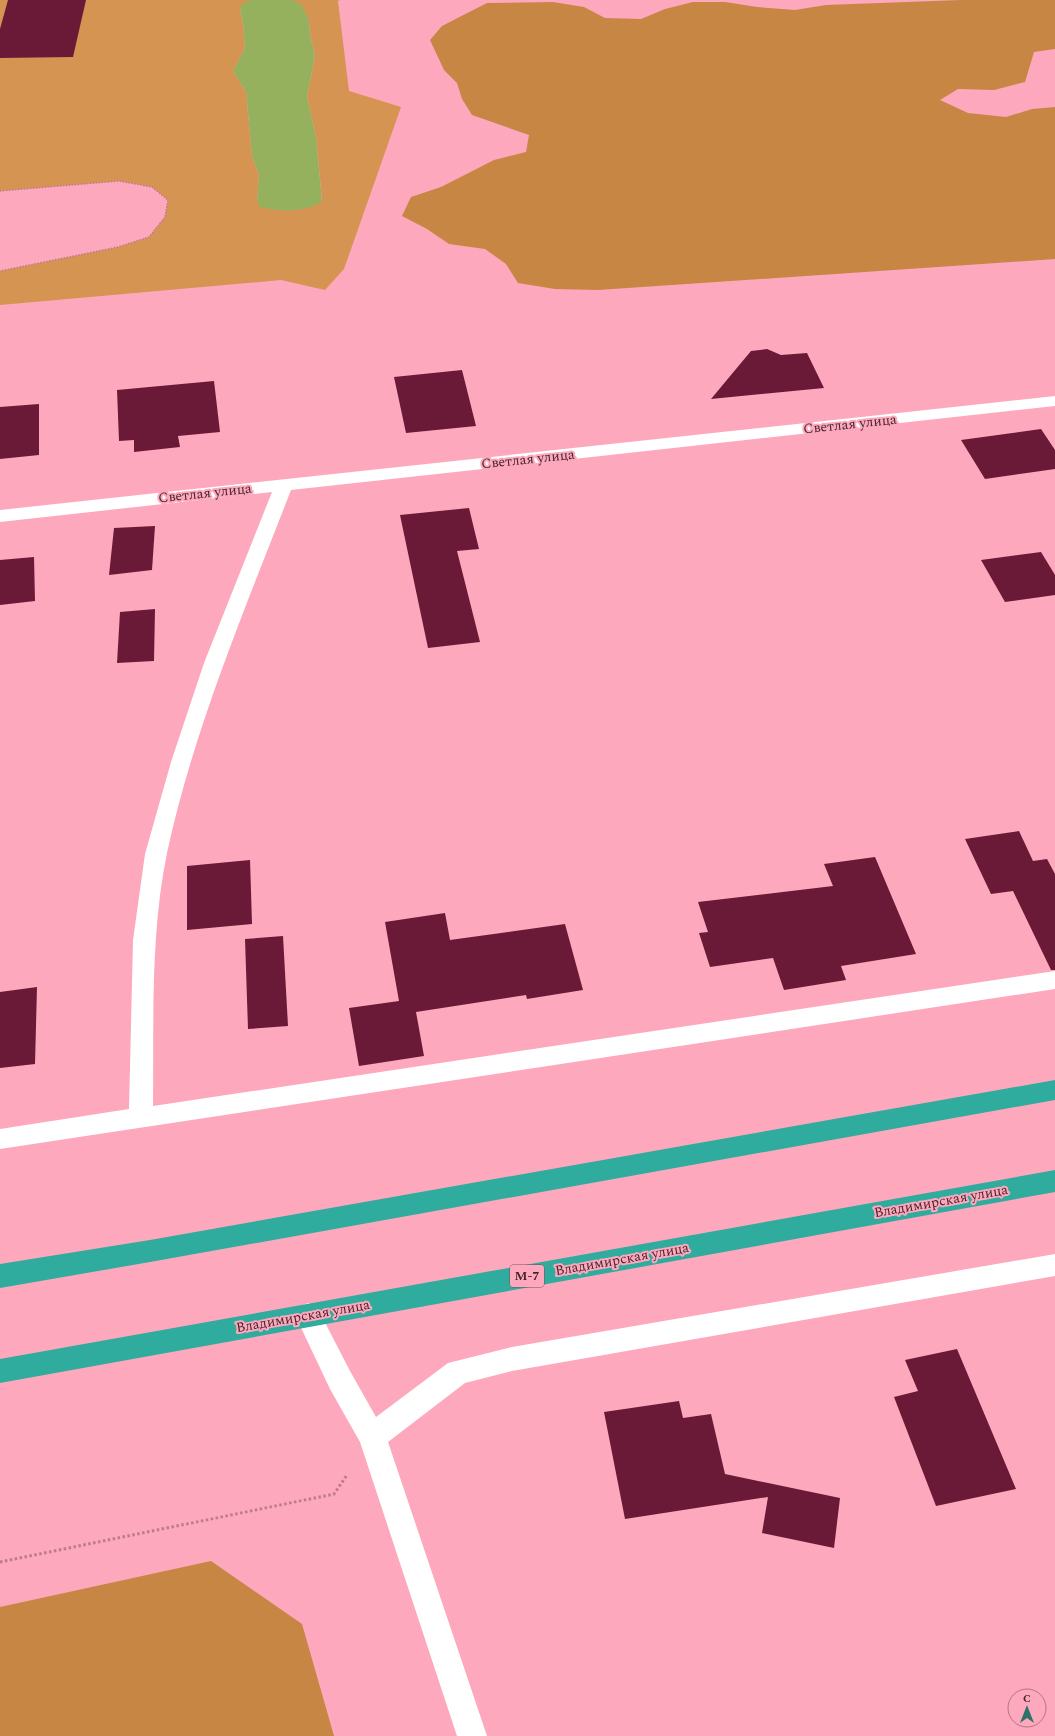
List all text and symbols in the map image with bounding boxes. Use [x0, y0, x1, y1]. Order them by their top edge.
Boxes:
street label: Светлая улица [802, 409, 898, 439]
street label: Светлая улица [480, 444, 576, 474]
street label: Светлая улица [157, 478, 253, 508]
street label: Владимирская улица [872, 1179, 1010, 1223]
street label: Владимирская улица [553, 1237, 691, 1281]
road number: М-7 [510, 1265, 544, 1287]
street label: Владимирская улица [234, 1294, 372, 1338]
north arrow [1007, 1688, 1047, 1728]
text: С [1023, 1690, 1031, 1707]

